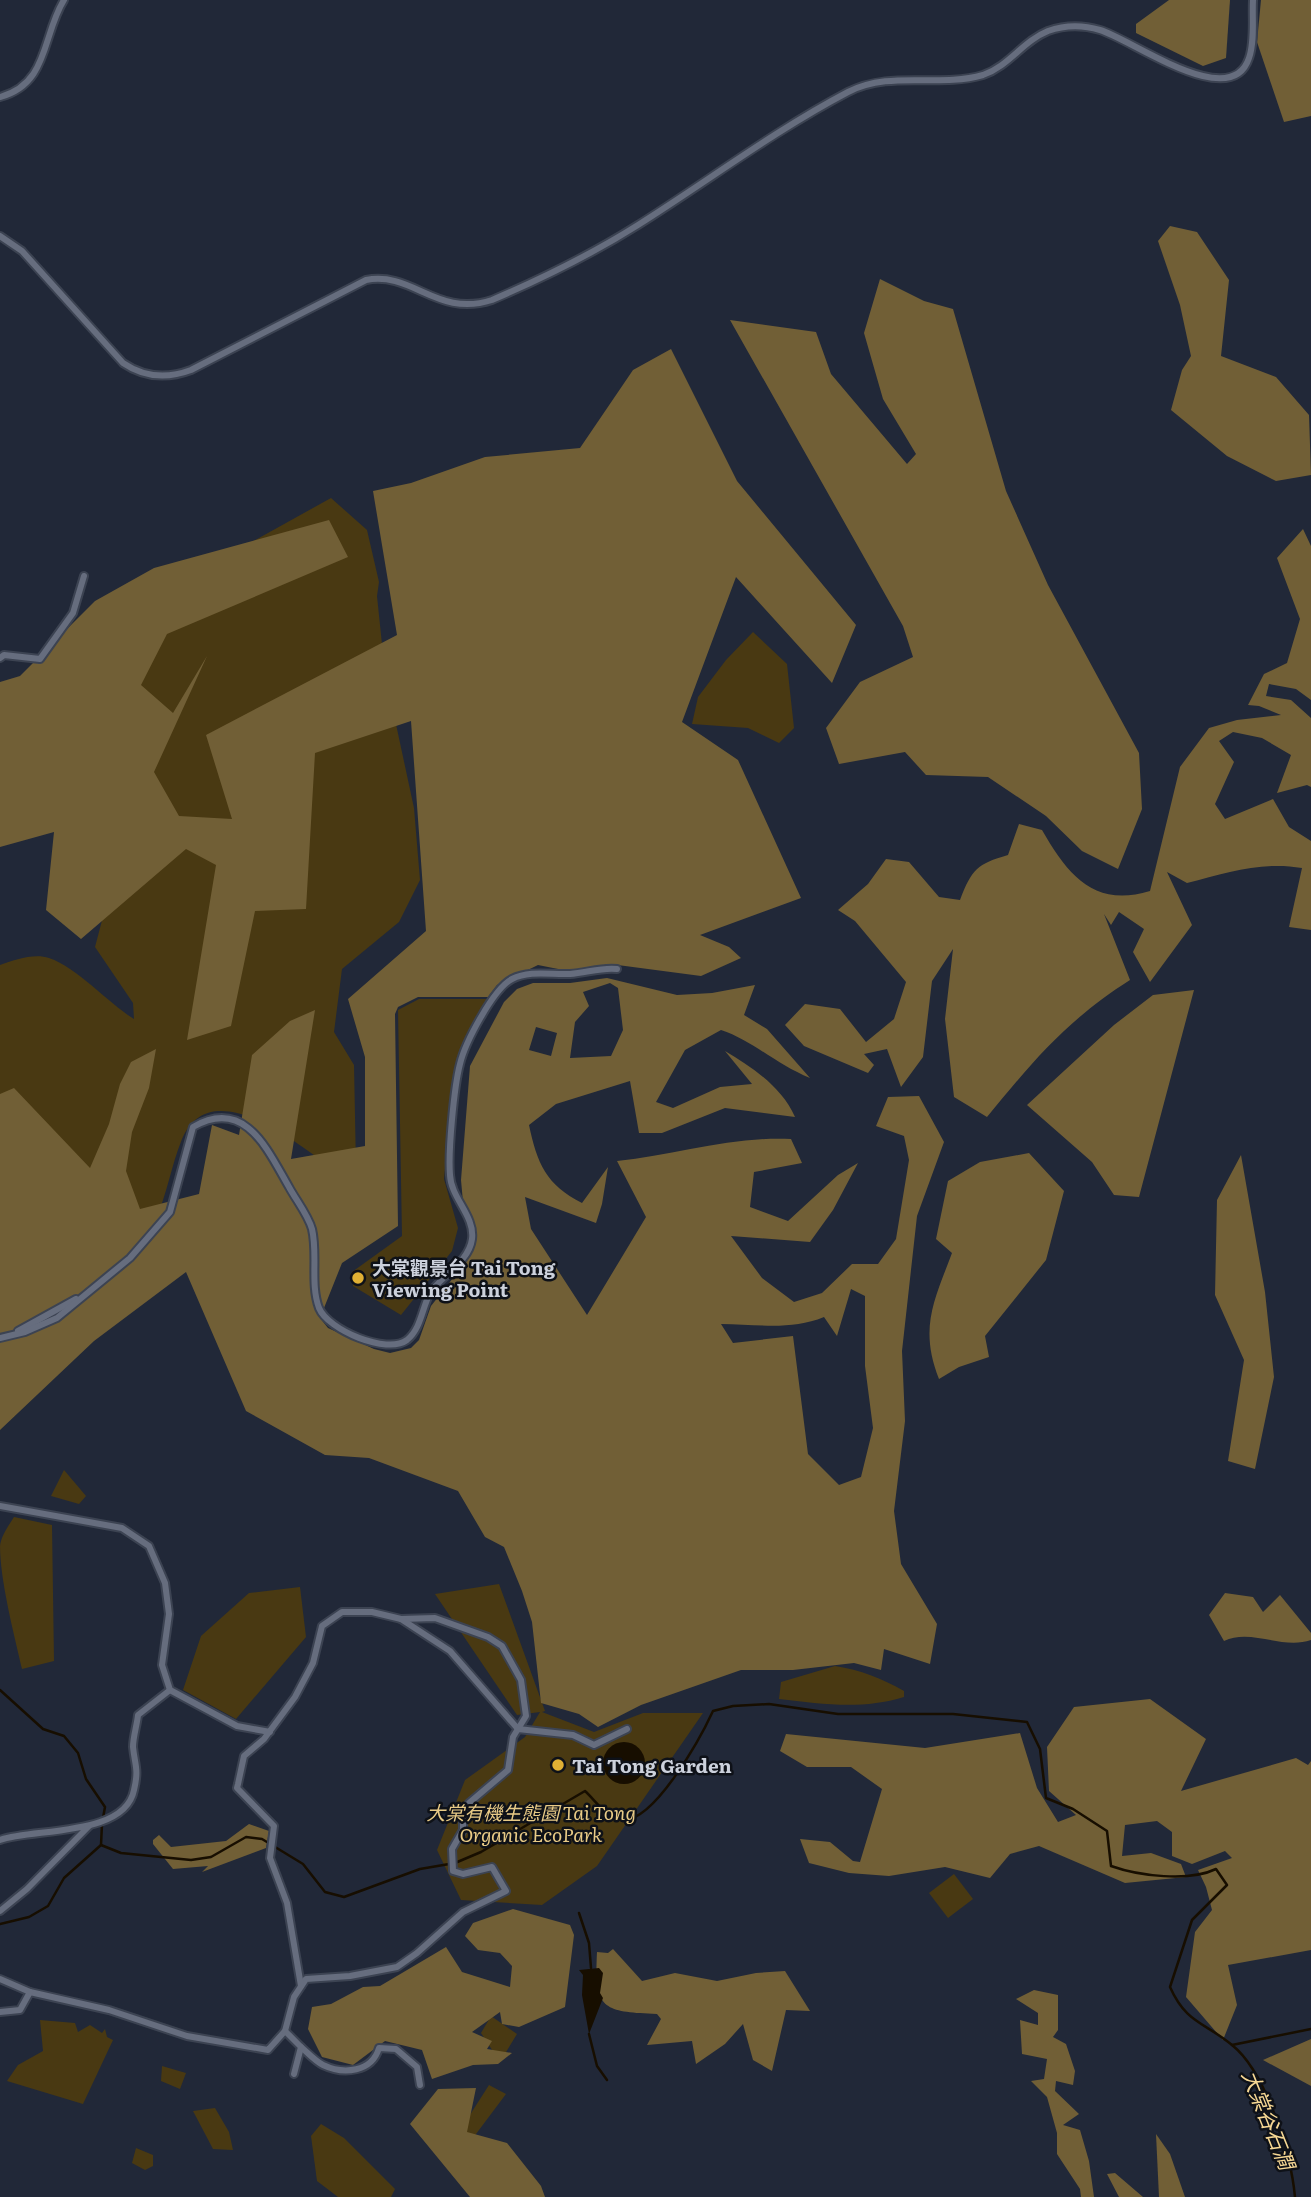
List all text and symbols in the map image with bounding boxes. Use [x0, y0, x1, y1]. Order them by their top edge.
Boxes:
place label: 大棠觀景台 Tai Tong Viewing Point [372, 1253, 556, 1303]
marker: 大棠觀景台 Tai Tong Viewing Point [350, 1270, 366, 1286]
place label: Tai Tong Garden [572, 1751, 732, 1779]
marker: Tai Tong Garden [550, 1757, 566, 1773]
park label: 大棠有機生態園 Tai Tong Organic EcoPark [426, 1798, 636, 1848]
water label: 大棠谷石澗 [1236, 2065, 1305, 2176]

